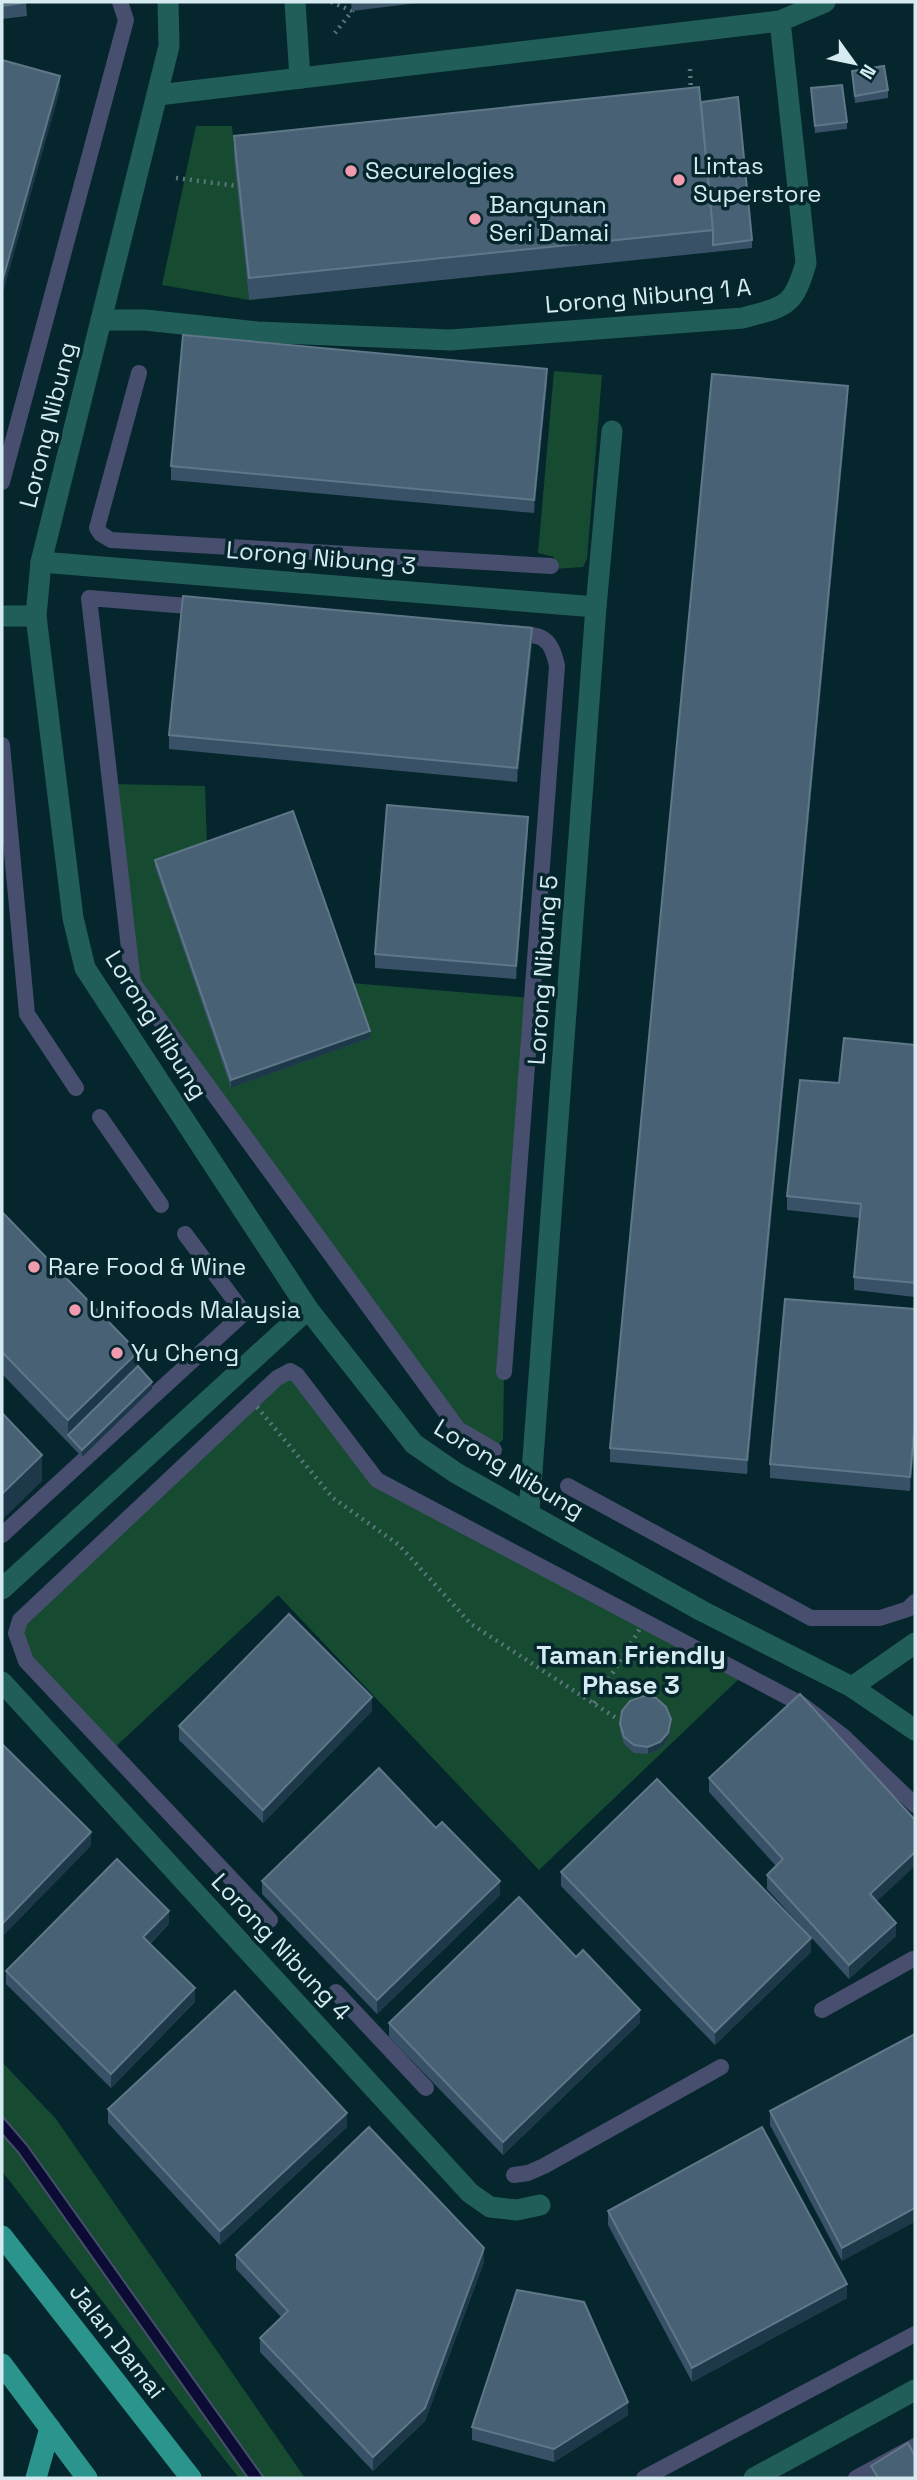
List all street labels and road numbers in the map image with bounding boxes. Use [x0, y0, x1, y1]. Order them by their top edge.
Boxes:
street label: Lorong Nibung 1 A [544, 271, 752, 320]
street label: Lorong Nibung [12, 339, 83, 511]
street label: Lorong Nibung 3 [225, 534, 417, 581]
street label: Lorong Nibung 5 [520, 874, 565, 1066]
street label: Lorong Nibung [98, 945, 215, 1105]
street label: Lorong Nibung [429, 1412, 590, 1526]
street label: Lorong Nibung 4 [205, 1866, 358, 2027]
street label: Jalan Damai [63, 2277, 172, 2405]

